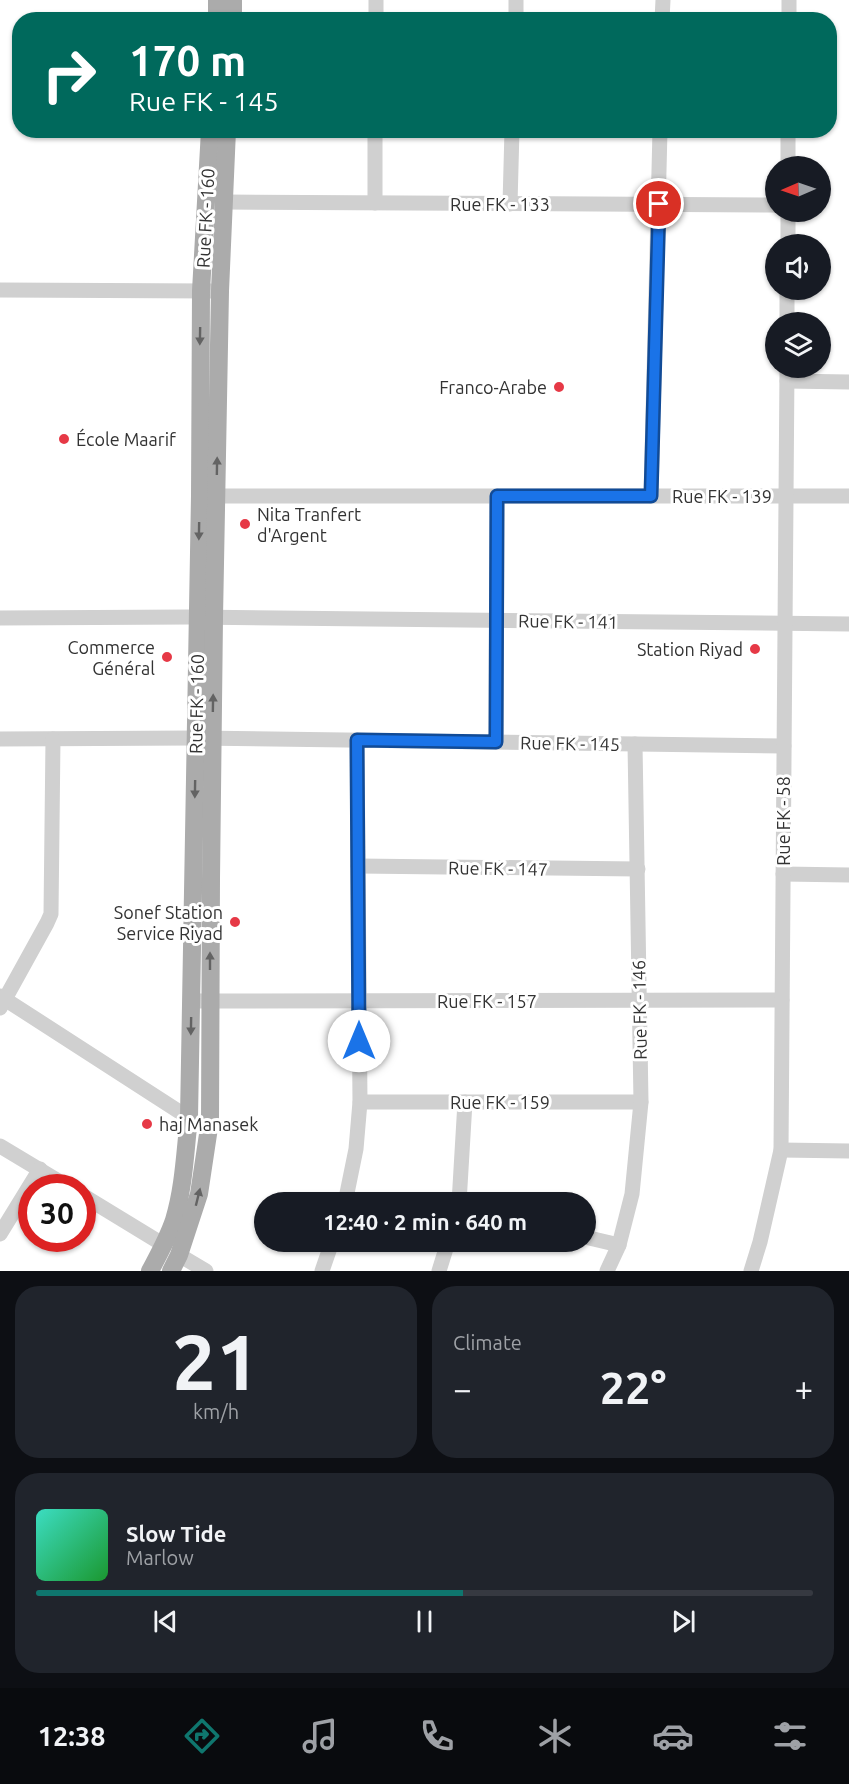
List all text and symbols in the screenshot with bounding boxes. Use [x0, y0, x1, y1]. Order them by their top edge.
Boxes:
icon: right [30, 36, 108, 114]
text: 170 m [129, 37, 246, 84]
text: Rue FK - 145 [129, 86, 279, 116]
north arrow [765, 156, 831, 222]
map controls [765, 156, 831, 378]
street label: Rue FK - 160 [192, 168, 218, 268]
pin [633, 178, 684, 229]
icon: arrive [642, 187, 675, 220]
street label: Rue FK - 133 [450, 194, 550, 214]
button: sound [765, 234, 831, 300]
button: layers [765, 312, 831, 378]
one-way arrow [195, 326, 205, 345]
place label: Franco-Arabe [439, 377, 547, 397]
marker: Franco-Arabe [552, 380, 566, 394]
place label: École Maarif [76, 428, 176, 449]
marker: École Maarif [57, 432, 71, 446]
one-way arrow [213, 456, 222, 475]
street label: Rue FK - 139 [672, 486, 772, 506]
place label: Nita Tranfert d'Argent [257, 504, 361, 545]
marker: Nita Tranfert d'Argent [238, 517, 252, 531]
one-way arrow [194, 521, 204, 540]
street label: Rue FK - 141 [518, 610, 618, 632]
place label: Commerce Général [67, 637, 155, 678]
place label: Station Riyad [637, 639, 743, 659]
marker: Station Riyad [748, 642, 762, 656]
marker: Commerce Général [160, 650, 174, 664]
street label: Rue FK - 160 [185, 654, 207, 754]
one-way arrow [208, 693, 218, 712]
street label: Rue FK - 145 [520, 732, 620, 754]
street label: Rue FK - 58 [773, 776, 793, 866]
one-way arrow [190, 779, 200, 798]
street label: Rue FK - 147 [448, 857, 548, 879]
place label: Sonef Station Service Riyad [114, 902, 223, 943]
marker: Sonef Station Service Riyad [228, 915, 242, 929]
one-way arrow [205, 951, 215, 970]
street label: Rue FK - 146 [628, 960, 650, 1060]
street label: Rue FK - 157 [437, 991, 537, 1011]
position arrow [327, 1009, 391, 1073]
one-way arrow [186, 1016, 196, 1035]
street label: Rue FK - 159 [450, 1092, 550, 1112]
place label: haj Manasek [159, 1114, 258, 1134]
marker: haj Manasek [140, 1117, 154, 1131]
speed limit sign: 30 [18, 1174, 96, 1252]
one-way arrow [193, 1187, 203, 1206]
text: 12:40 · 2 min · 640 m [323, 1209, 527, 1234]
text: 21 [172, 1317, 260, 1405]
text: Climate [453, 1331, 522, 1354]
text: 22° [600, 1362, 666, 1413]
text: − [453, 1370, 472, 1407]
text: + [794, 1370, 813, 1407]
text: km/h [193, 1400, 239, 1423]
text: Slow Tide [126, 1521, 226, 1546]
text: Marlow [126, 1546, 194, 1569]
icon: previous [149, 1605, 182, 1638]
icon: pause [408, 1605, 441, 1638]
icon: next [667, 1605, 700, 1638]
icon: directions [181, 1715, 223, 1757]
icon: music [299, 1715, 341, 1757]
icon: phone [416, 1715, 458, 1757]
icon: climate [534, 1715, 576, 1757]
icon: car [652, 1715, 694, 1757]
icon: filters [769, 1715, 811, 1757]
text: 12:38 [38, 1721, 105, 1751]

